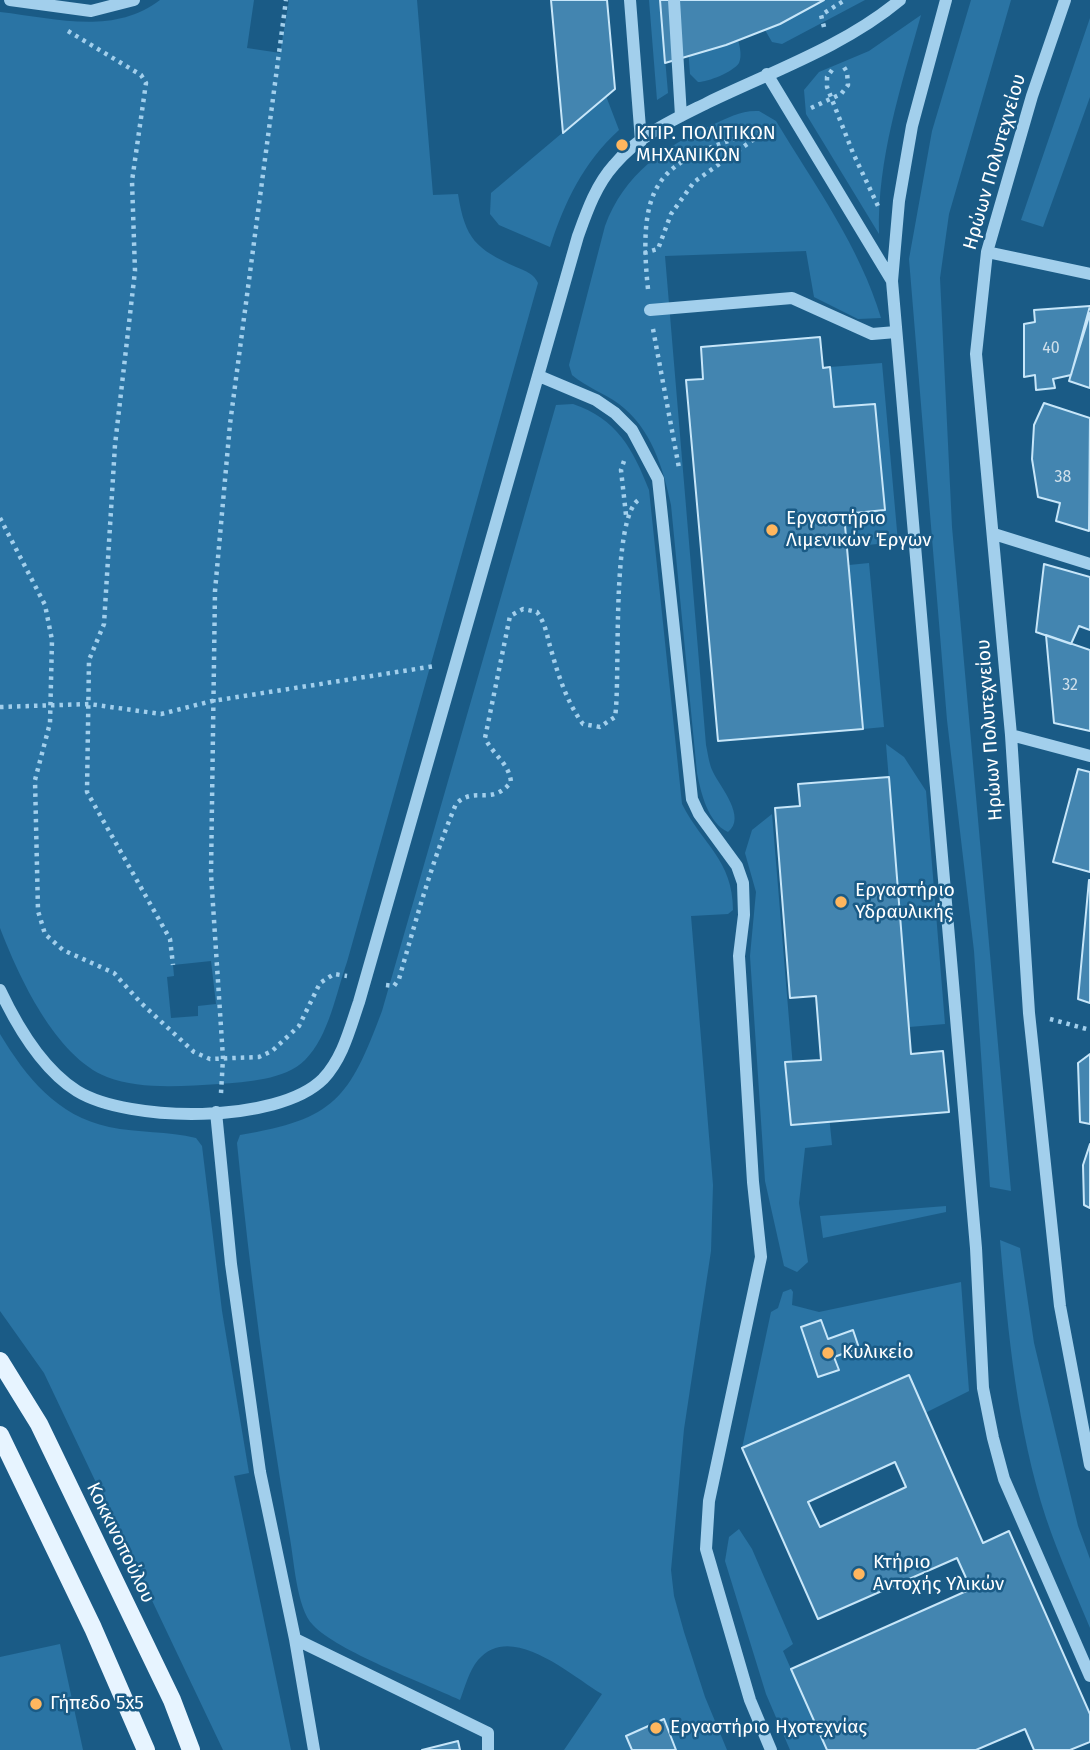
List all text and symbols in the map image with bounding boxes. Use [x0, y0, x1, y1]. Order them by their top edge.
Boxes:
street label: Ηρώων Πολυτεχνείου [959, 71, 1031, 253]
place label: ΚΤΙΡ. ΠΟΛΙΤΙΚΩΝ ΜΗΧΑΝΙΚΩΝ [636, 123, 776, 167]
marker: ΚΤΙΡ. ΠΟΛΙΤΙΚΩΝ ΜΗΧΑΝΙΚΩΝ [614, 137, 630, 153]
house number: 40 [1042, 339, 1060, 359]
house number: 38 [1055, 468, 1071, 488]
place label: Εργαστήριο Λιμενικών Έργων [786, 508, 932, 552]
marker: Εργαστήριο Λιμενικών Έργων [764, 522, 780, 538]
street label: Ηρώων Πολυτεχνείου [972, 638, 1008, 822]
house number: 32 [1062, 676, 1078, 696]
place label: Εργαστήριο Υδραυλικής [855, 880, 955, 924]
marker: Εργαστήριο Υδραυλικής [833, 894, 849, 910]
place label: Κυλικείο [842, 1342, 913, 1364]
marker: Κυλικείο [820, 1345, 836, 1361]
street label: Κοκκινοπούλου [81, 1479, 159, 1607]
place label: Κτήριο Αντοχής Υλικών [873, 1552, 1004, 1596]
marker: Κτήριο Αντοχής Υλικών [851, 1566, 867, 1582]
place label: Γήπεδο 5x5 [50, 1693, 144, 1715]
marker: Γήπεδο 5x5 [28, 1696, 44, 1712]
place label: Εργαστήριο Ηχοτεχνίας [670, 1717, 867, 1739]
marker: Εργαστήριο Ηχοτεχνίας [648, 1720, 664, 1736]

